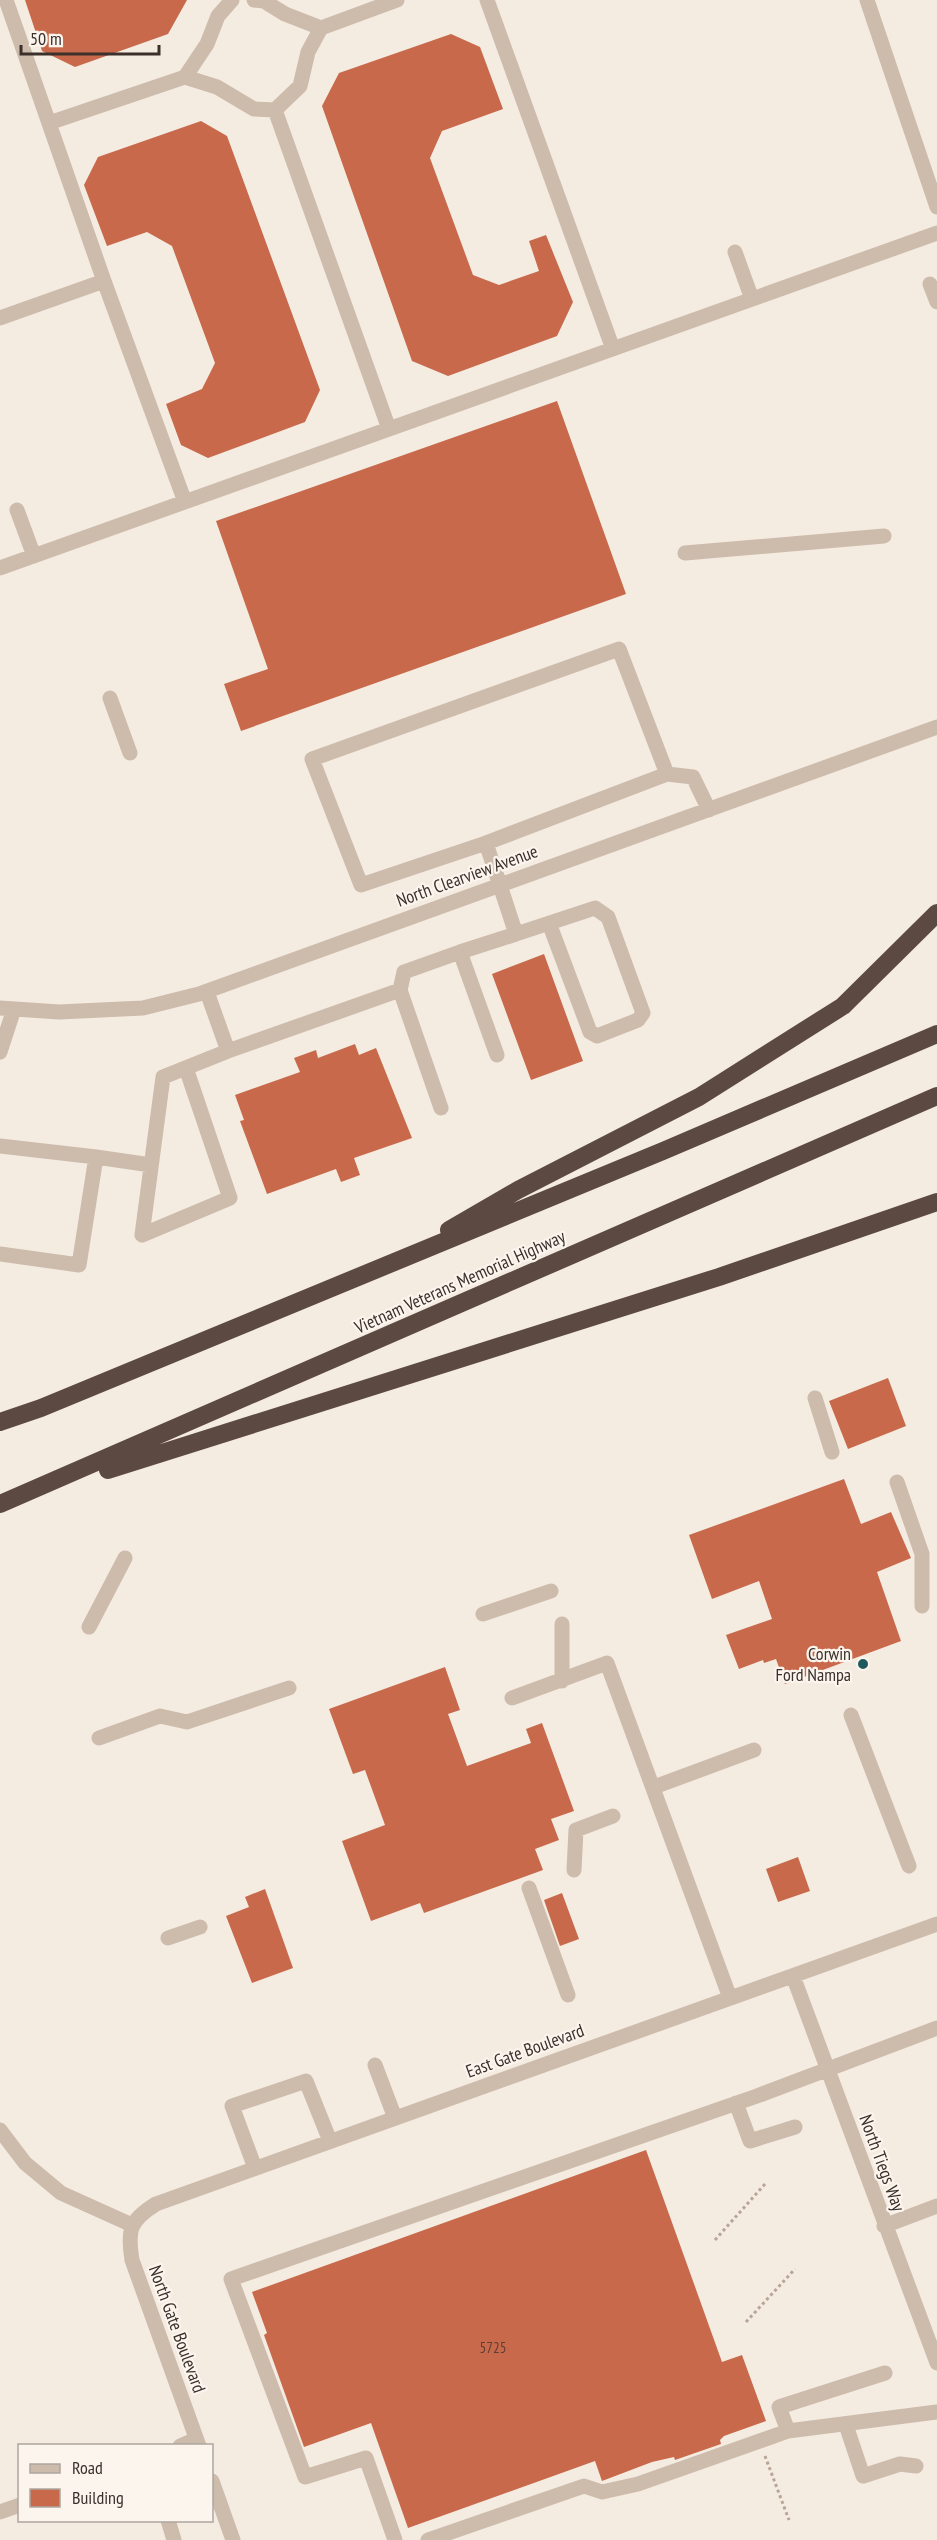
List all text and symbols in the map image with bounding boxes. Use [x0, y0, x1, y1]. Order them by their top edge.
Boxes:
scale bar [21, 18, 159, 56]
text: 50 m [30, 27, 62, 50]
street label: North Clearview Avenue [393, 839, 541, 912]
street label: Vietnam Veterans Memorial Highway [350, 1225, 569, 1339]
place label: Corwin Ford Nampa [776, 1642, 851, 1686]
marker: Corwin Ford Nampa [856, 1657, 870, 1671]
street label: East Gate Boulevard [463, 2018, 587, 2083]
street label: North Tiegs Way [854, 2111, 911, 2214]
street label: North Gate Boulevard [144, 2262, 211, 2396]
house number: 5725 [479, 2338, 507, 2357]
legend [18, 2444, 213, 2522]
text: Road [72, 2456, 103, 2479]
text: Building [72, 2486, 124, 2509]

